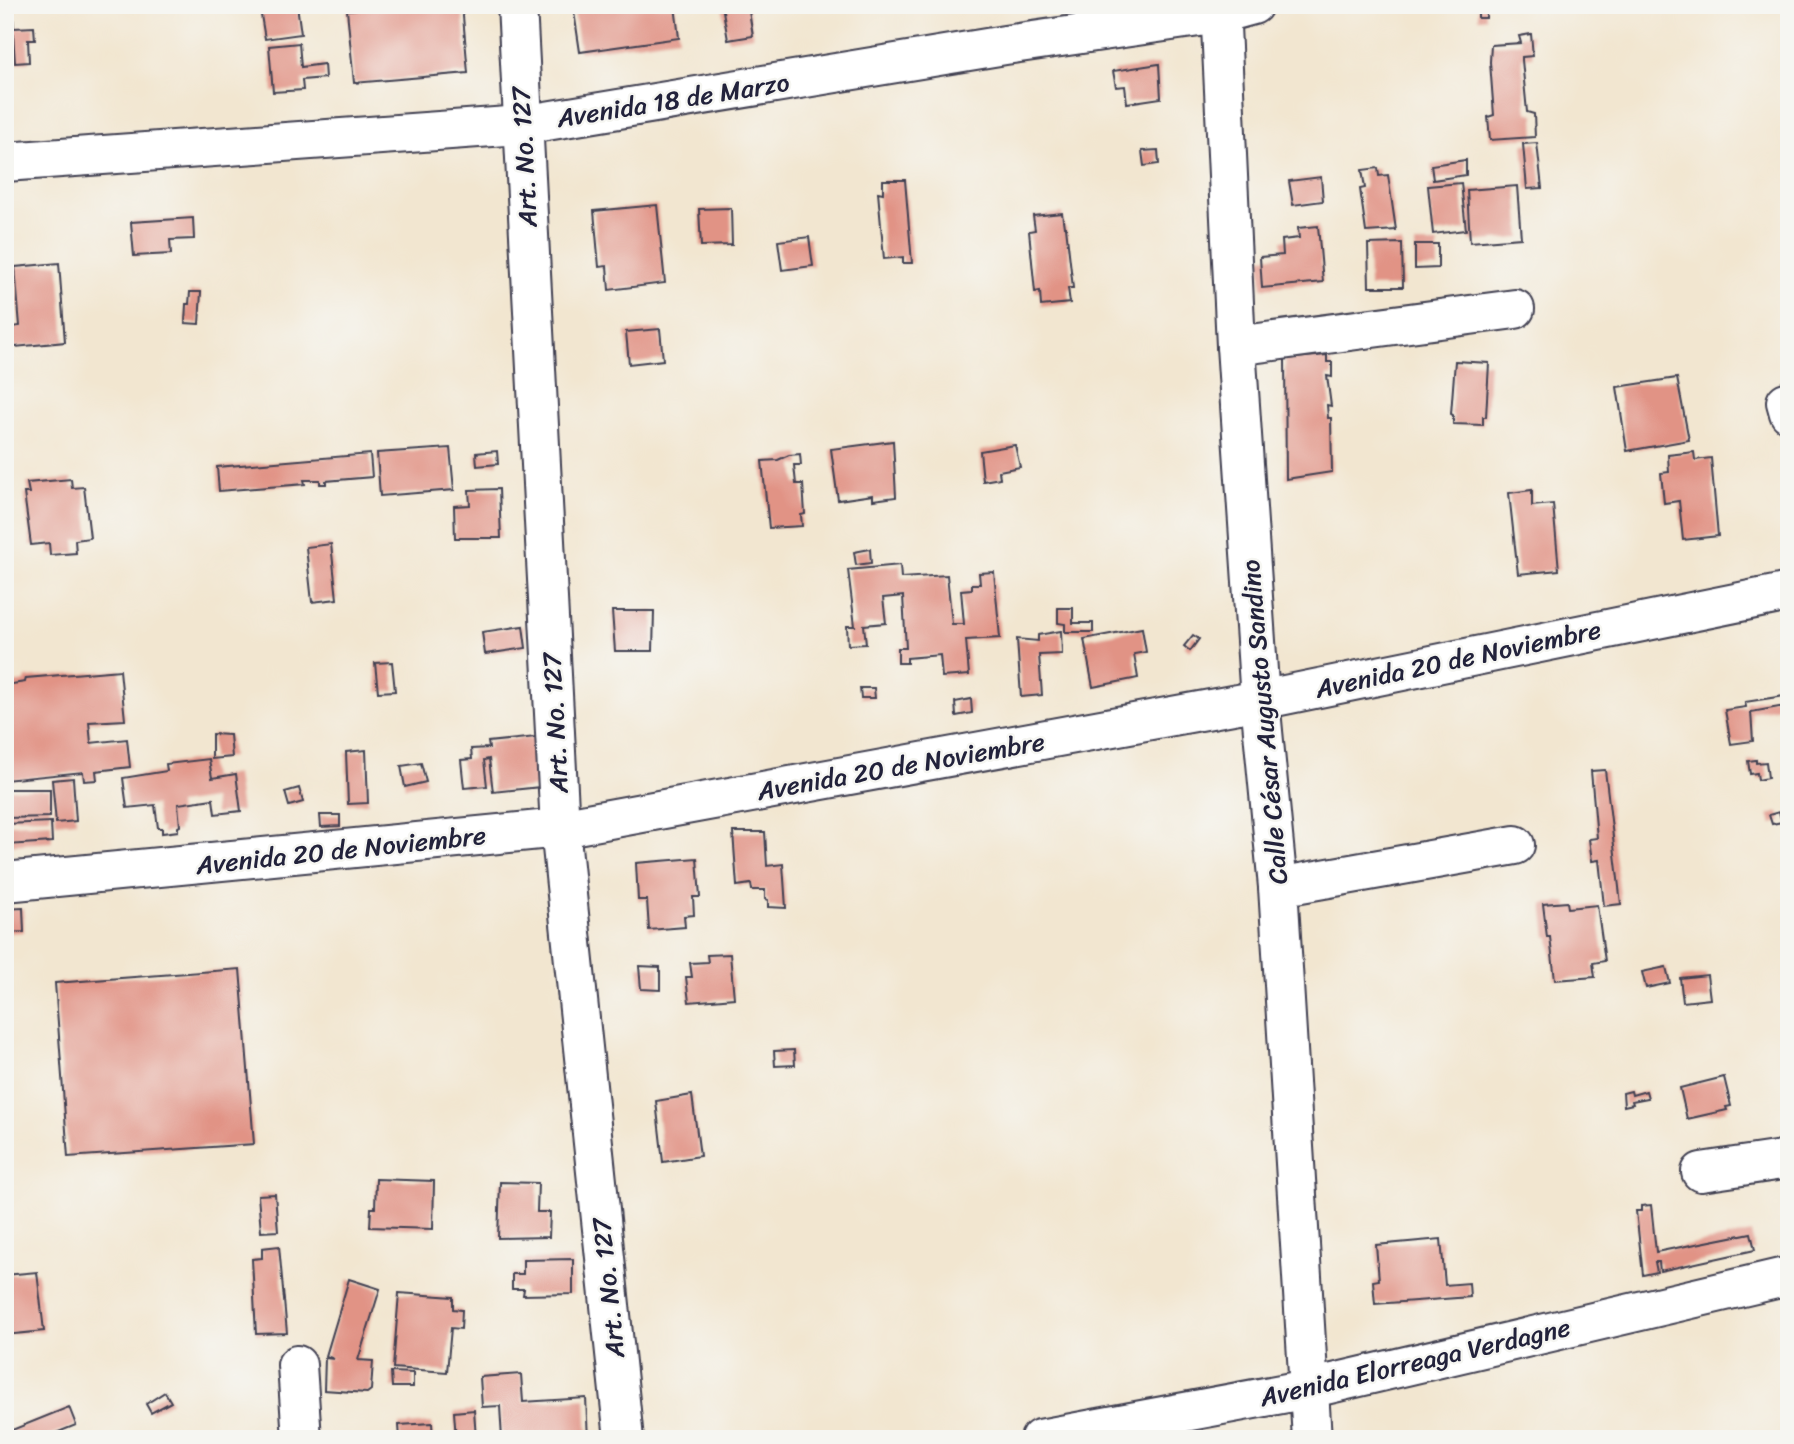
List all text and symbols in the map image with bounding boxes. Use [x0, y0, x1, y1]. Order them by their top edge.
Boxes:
street label: Avenida 18 de Marzo [552, 59, 793, 141]
street label: Art. No. 127 [497, 83, 551, 229]
street label: Calle César Augusto Sandino [1227, 558, 1301, 886]
street label: Avenida 20 de Noviembre [1310, 606, 1605, 712]
street label: Art. No. 127 [528, 649, 582, 795]
street label: Avenida 20 de Noviembre [753, 718, 1048, 814]
street label: Avenida 20 de Noviembre [193, 812, 488, 888]
street label: Art. No. 127 [578, 1214, 638, 1361]
street label: Avenida Elorreaga Verdagne [1254, 1304, 1575, 1420]

